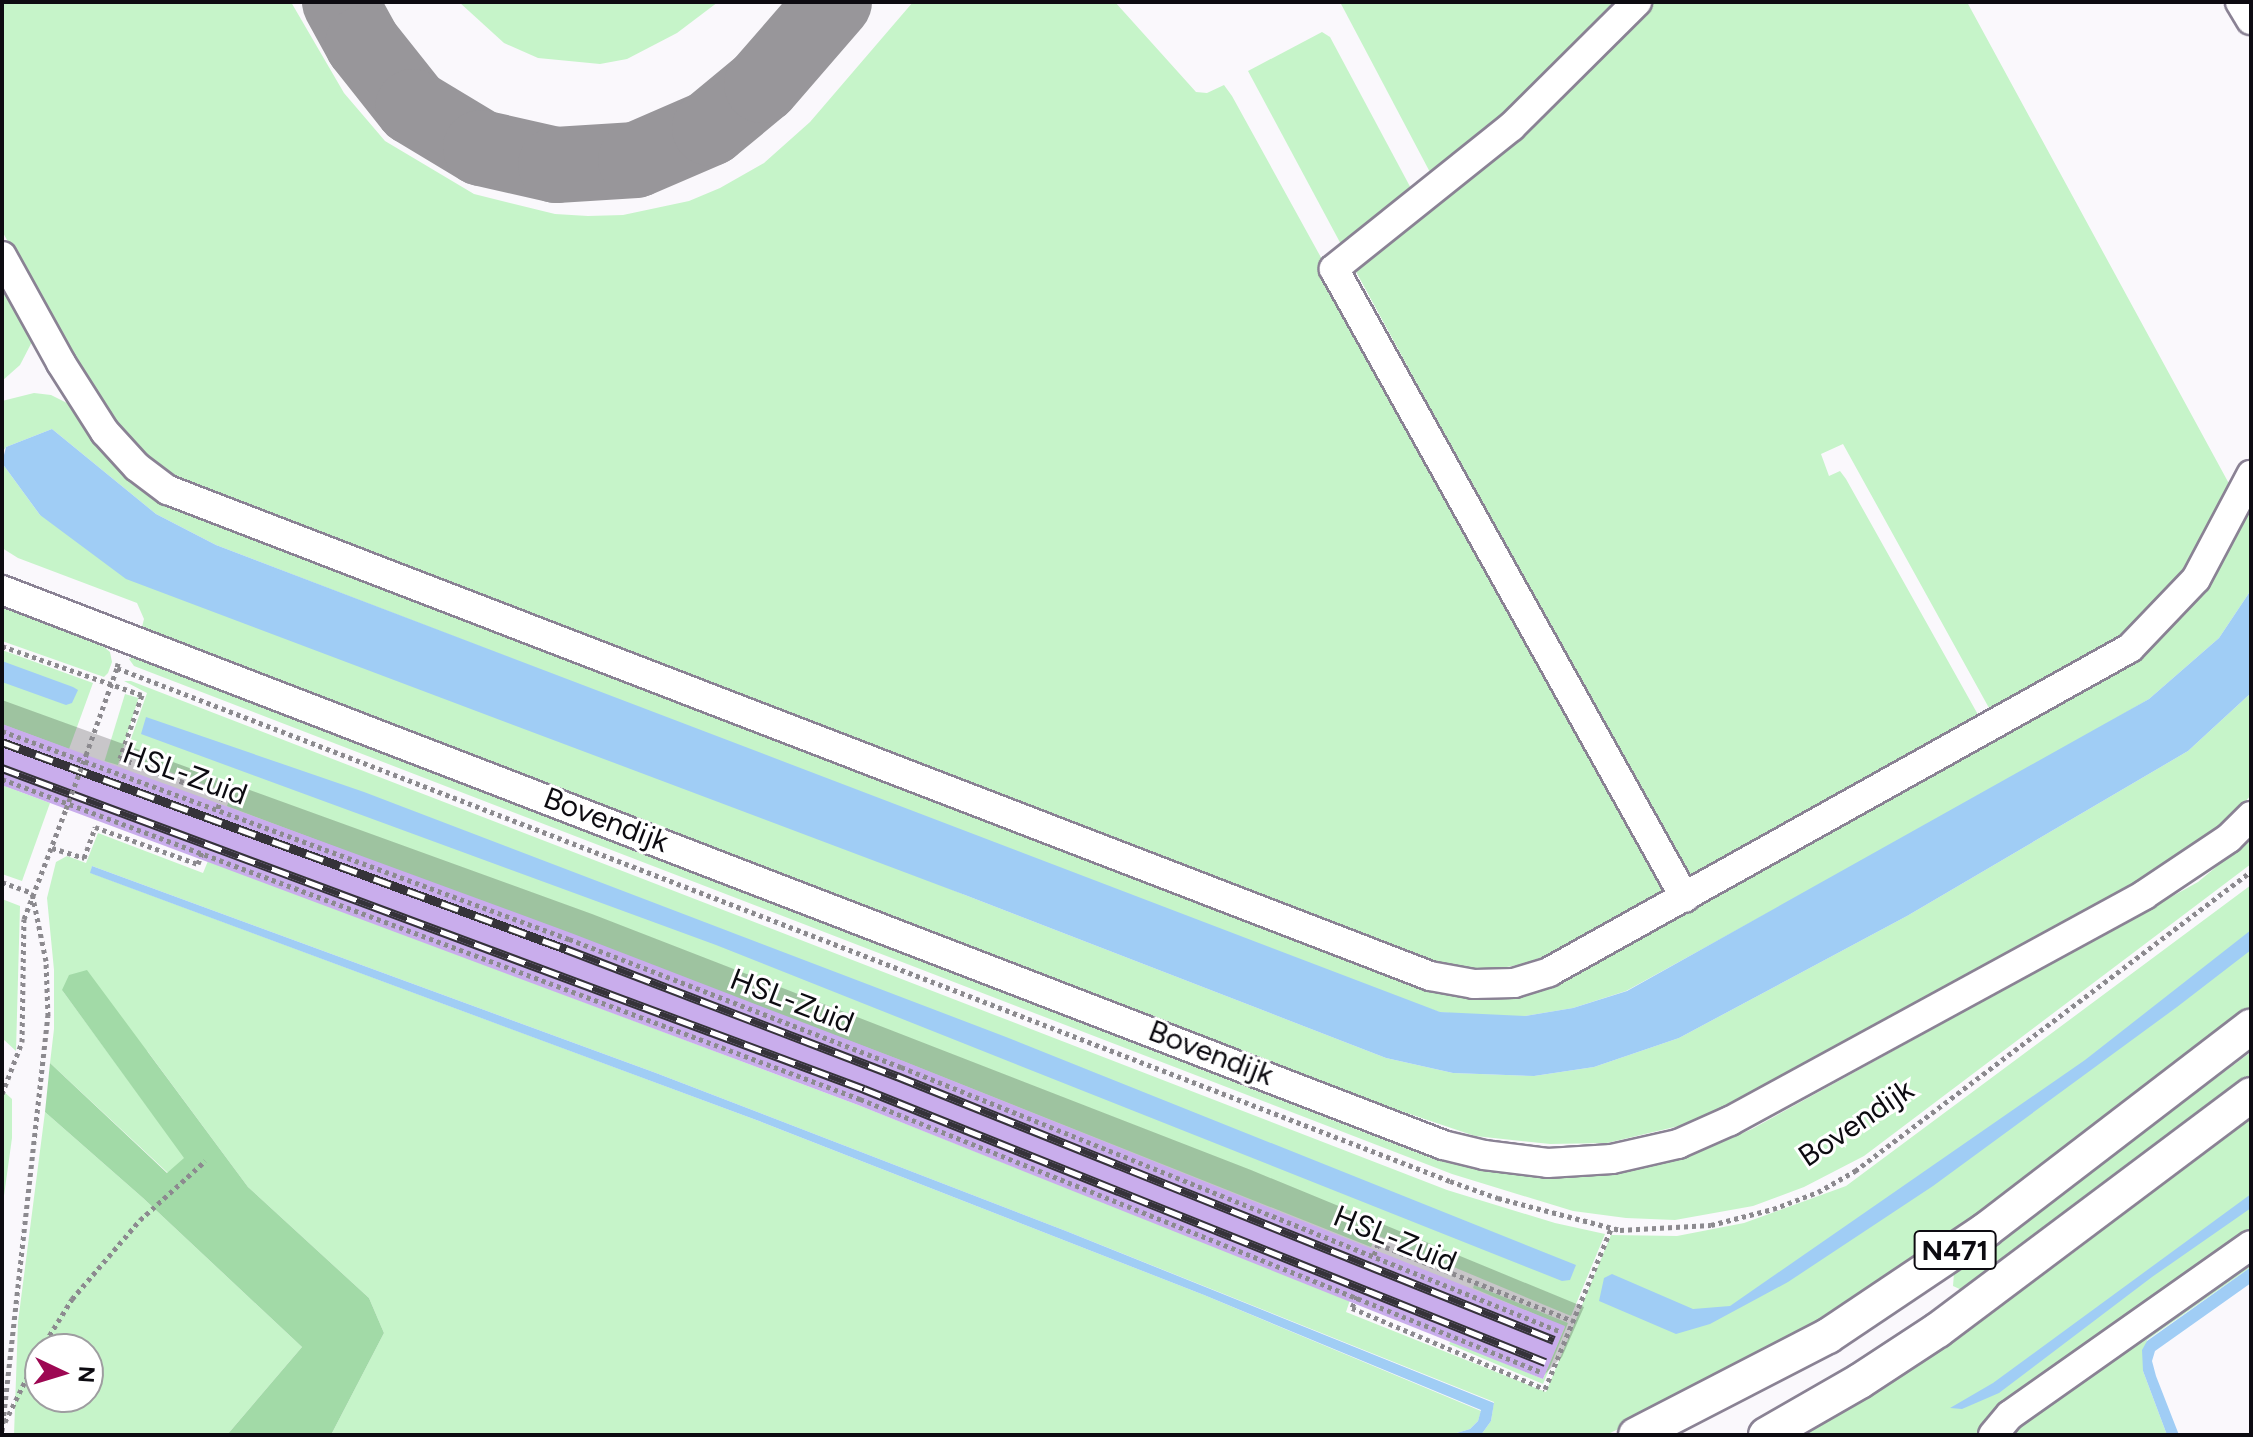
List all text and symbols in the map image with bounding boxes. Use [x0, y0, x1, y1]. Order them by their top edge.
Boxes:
street label: HSL-Zuid [118, 735, 252, 813]
street label: Bovendijk [538, 780, 674, 860]
street label: HSL-Zuid [725, 961, 859, 1041]
street label: Bovendijk [1143, 1013, 1279, 1093]
street label: Bovendijk [1792, 1071, 1920, 1175]
street label: HSL-Zuid [1328, 1198, 1462, 1280]
road number: N471 [1913, 1226, 1997, 1274]
north arrow [24, 1333, 104, 1413]
text: N [72, 1365, 101, 1384]

